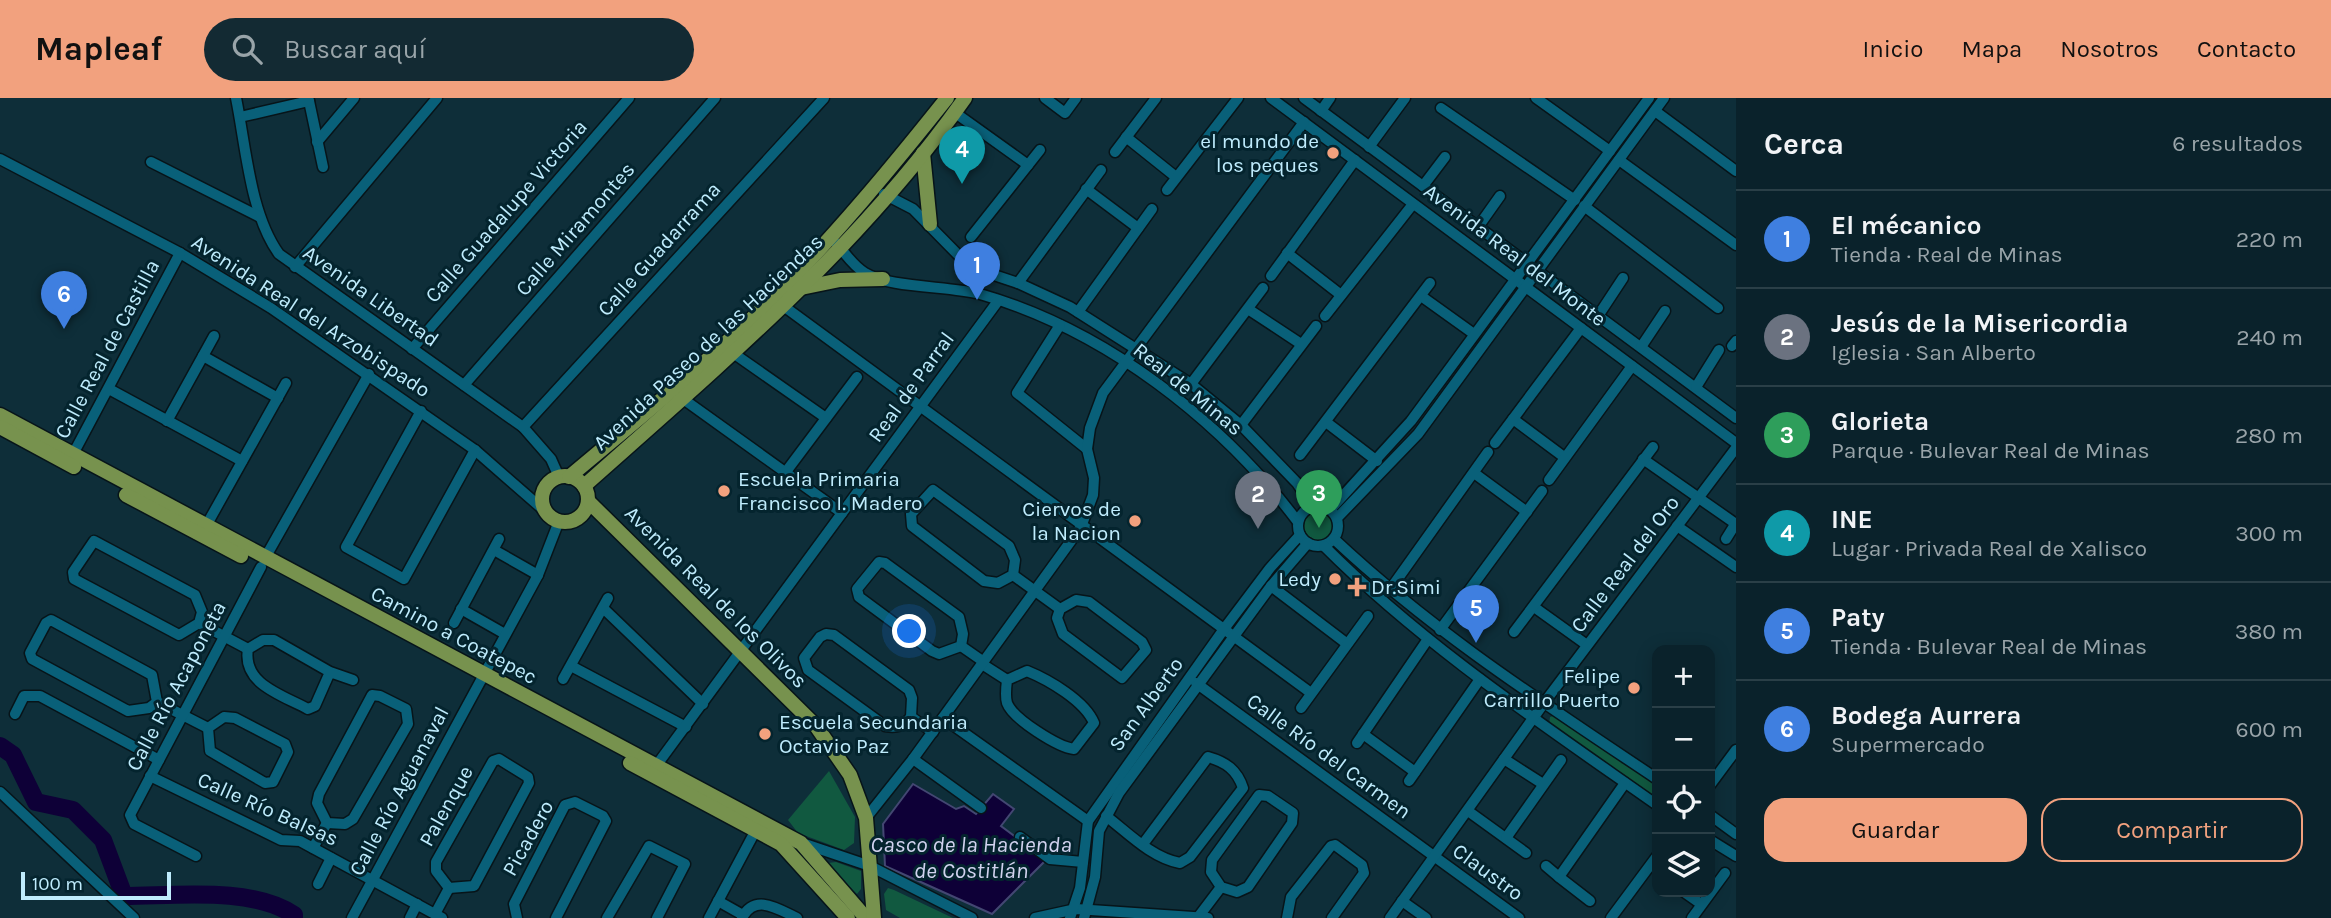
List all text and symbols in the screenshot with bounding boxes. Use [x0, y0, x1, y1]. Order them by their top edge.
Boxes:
search box [204, 18, 694, 81]
text: Mapleaf [35, 30, 162, 68]
icon: search [228, 30, 266, 68]
text: Buscar aquí [284, 34, 426, 65]
text: Inicio [1862, 35, 1923, 63]
text: Mapa [1961, 35, 2022, 63]
text: Nosotros [2060, 35, 2159, 63]
text: Contacto [2197, 35, 2296, 63]
street label: Calle Guadalupe Victoria [420, 115, 592, 307]
pin: 4 [939, 126, 985, 184]
text: Cerca [1764, 126, 1844, 162]
place label: el mundo de los peques [1200, 129, 1319, 177]
text: 6 resultados [2172, 130, 2303, 157]
marker: el mundo de los peques [1325, 145, 1341, 161]
street label: Calle Miramontes [511, 157, 639, 301]
street label: Calle Guadarrama [593, 177, 725, 321]
street label: Avenida Real del Monte [1419, 179, 1611, 331]
text: El mécanico [1831, 210, 1981, 241]
text: 1 [1783, 226, 1791, 253]
text: 220 m [2236, 226, 2303, 253]
street label: Avenida Paseo de las Haciendas [588, 229, 828, 455]
street label: Avenida Real del Arzobispado [187, 230, 435, 402]
street label: Avenida Libertad [299, 240, 443, 352]
text: Tienda · Real de Minas [1831, 241, 2063, 268]
pin: 1 [954, 242, 1000, 300]
street label: Calle Real de Castilla [50, 255, 164, 443]
pin: 6 [41, 271, 87, 329]
text: Jesús de la Misericordia [1831, 308, 2129, 339]
text: 2 [1780, 324, 1794, 351]
text: 240 m [2236, 324, 2303, 351]
street label: Real de Parral [863, 327, 959, 447]
street label: Real de Minas [1129, 338, 1247, 440]
text: Iglesia · San Alberto [1831, 339, 2036, 366]
text: Glorieta [1831, 406, 1929, 437]
text: 3 [1780, 422, 1794, 449]
text: 280 m [2235, 422, 2303, 449]
text: Parque · Bulevar Real de Minas [1831, 437, 2150, 464]
place label: Escuela Primaria Francisco I. Madero [738, 467, 923, 515]
pin: 3 [1296, 470, 1342, 528]
pin: 2 [1235, 471, 1281, 529]
marker: Escuela Primaria Francisco I. Madero [716, 483, 732, 499]
street label: Calle Real del Oro [1566, 491, 1684, 637]
place label: Ciervos de la Nacion [1022, 497, 1121, 545]
street label: Avenida Real de los Olivos [620, 501, 812, 693]
text: INE [1831, 504, 1873, 535]
marker: Ciervos de la Nacion [1127, 513, 1143, 529]
text: 4 [1780, 520, 1794, 547]
text: 300 m [2235, 520, 2303, 547]
text: Lugar · Privada Real de Xalisco [1831, 535, 2147, 562]
place label: Ledy [1278, 567, 1321, 591]
marker: Ledy [1327, 571, 1343, 587]
place label: Dr.Simi [1371, 575, 1441, 599]
marker: Dr.Simi [1349, 579, 1365, 595]
street label: Camino a Coatepec [367, 581, 541, 689]
pin: 5 [1453, 585, 1499, 643]
street label: Calle Río Acaponeta [121, 597, 231, 775]
text: Paty [1831, 602, 1885, 633]
your location [892, 614, 926, 648]
text: 5 [1780, 618, 1794, 645]
text: 380 m [2235, 618, 2303, 645]
text: Tienda · Bulevar Real de Minas [1831, 633, 2147, 660]
map controls [1652, 645, 1715, 897]
button: + [1652, 645, 1715, 708]
street label: San Alberto [1104, 652, 1188, 756]
place label: Felipe Carrillo Puerto [1484, 664, 1620, 712]
marker: Felipe Carrillo Puerto [1626, 680, 1642, 696]
street label: Calle Río del Carmen [1242, 688, 1416, 824]
text: Bodega Aurrera [1831, 700, 2021, 731]
street label: Calle Río Aguanaval [344, 702, 454, 880]
button: − [1652, 708, 1715, 771]
place label: Escuela Secundaria Octavio Paz [779, 710, 968, 758]
text: 6 [1780, 716, 1794, 743]
text: 600 m [2236, 716, 2303, 743]
marker: Escuela Secundaria Octavio Paz [757, 726, 773, 742]
text: Supermercado [1831, 731, 1985, 758]
street label: Palenque [414, 762, 478, 850]
street label: Calle Río Balsas [194, 767, 342, 851]
button: locate [1652, 771, 1715, 834]
street label: Picadero [497, 796, 559, 880]
button: Guardar [1764, 798, 2027, 862]
button: Compartir [2041, 798, 2303, 862]
water label: Casco de la Hacienda de Costitlán [870, 831, 1072, 884]
button: layers [1652, 834, 1715, 897]
street label: Claustro [1448, 838, 1528, 906]
scale bar [21, 869, 172, 901]
text: 100 m [32, 873, 83, 895]

